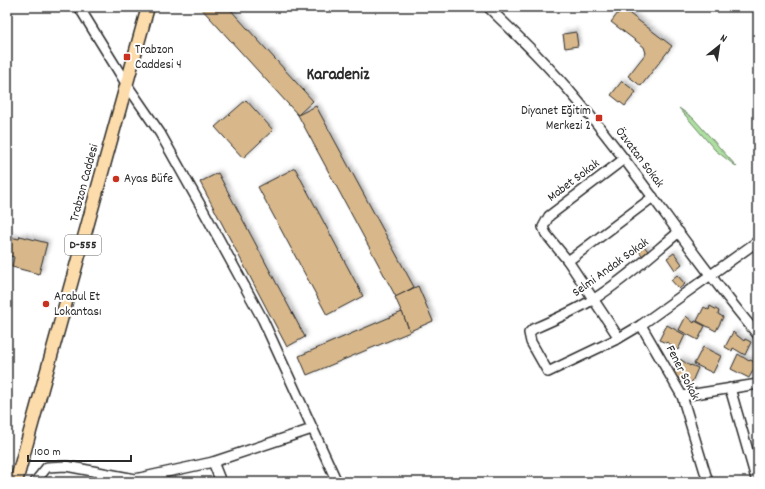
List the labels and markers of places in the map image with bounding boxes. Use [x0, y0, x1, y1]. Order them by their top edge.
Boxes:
place label: Trabzon Caddesi 4 [135, 41, 182, 75]
marker: Trabzon Caddesi 4 [122, 52, 132, 62]
place label: Diyanet Eğitim Merkezi 2 [521, 102, 591, 136]
marker: Diyanet Eğitim Merkezi 2 [594, 113, 604, 123]
place label: Ayas Büfe [124, 170, 173, 189]
marker: Ayas Büfe [111, 174, 121, 184]
place label: Arabul Et Lokantası [54, 288, 101, 322]
marker: Arabul Et Lokantası [41, 299, 51, 309]

